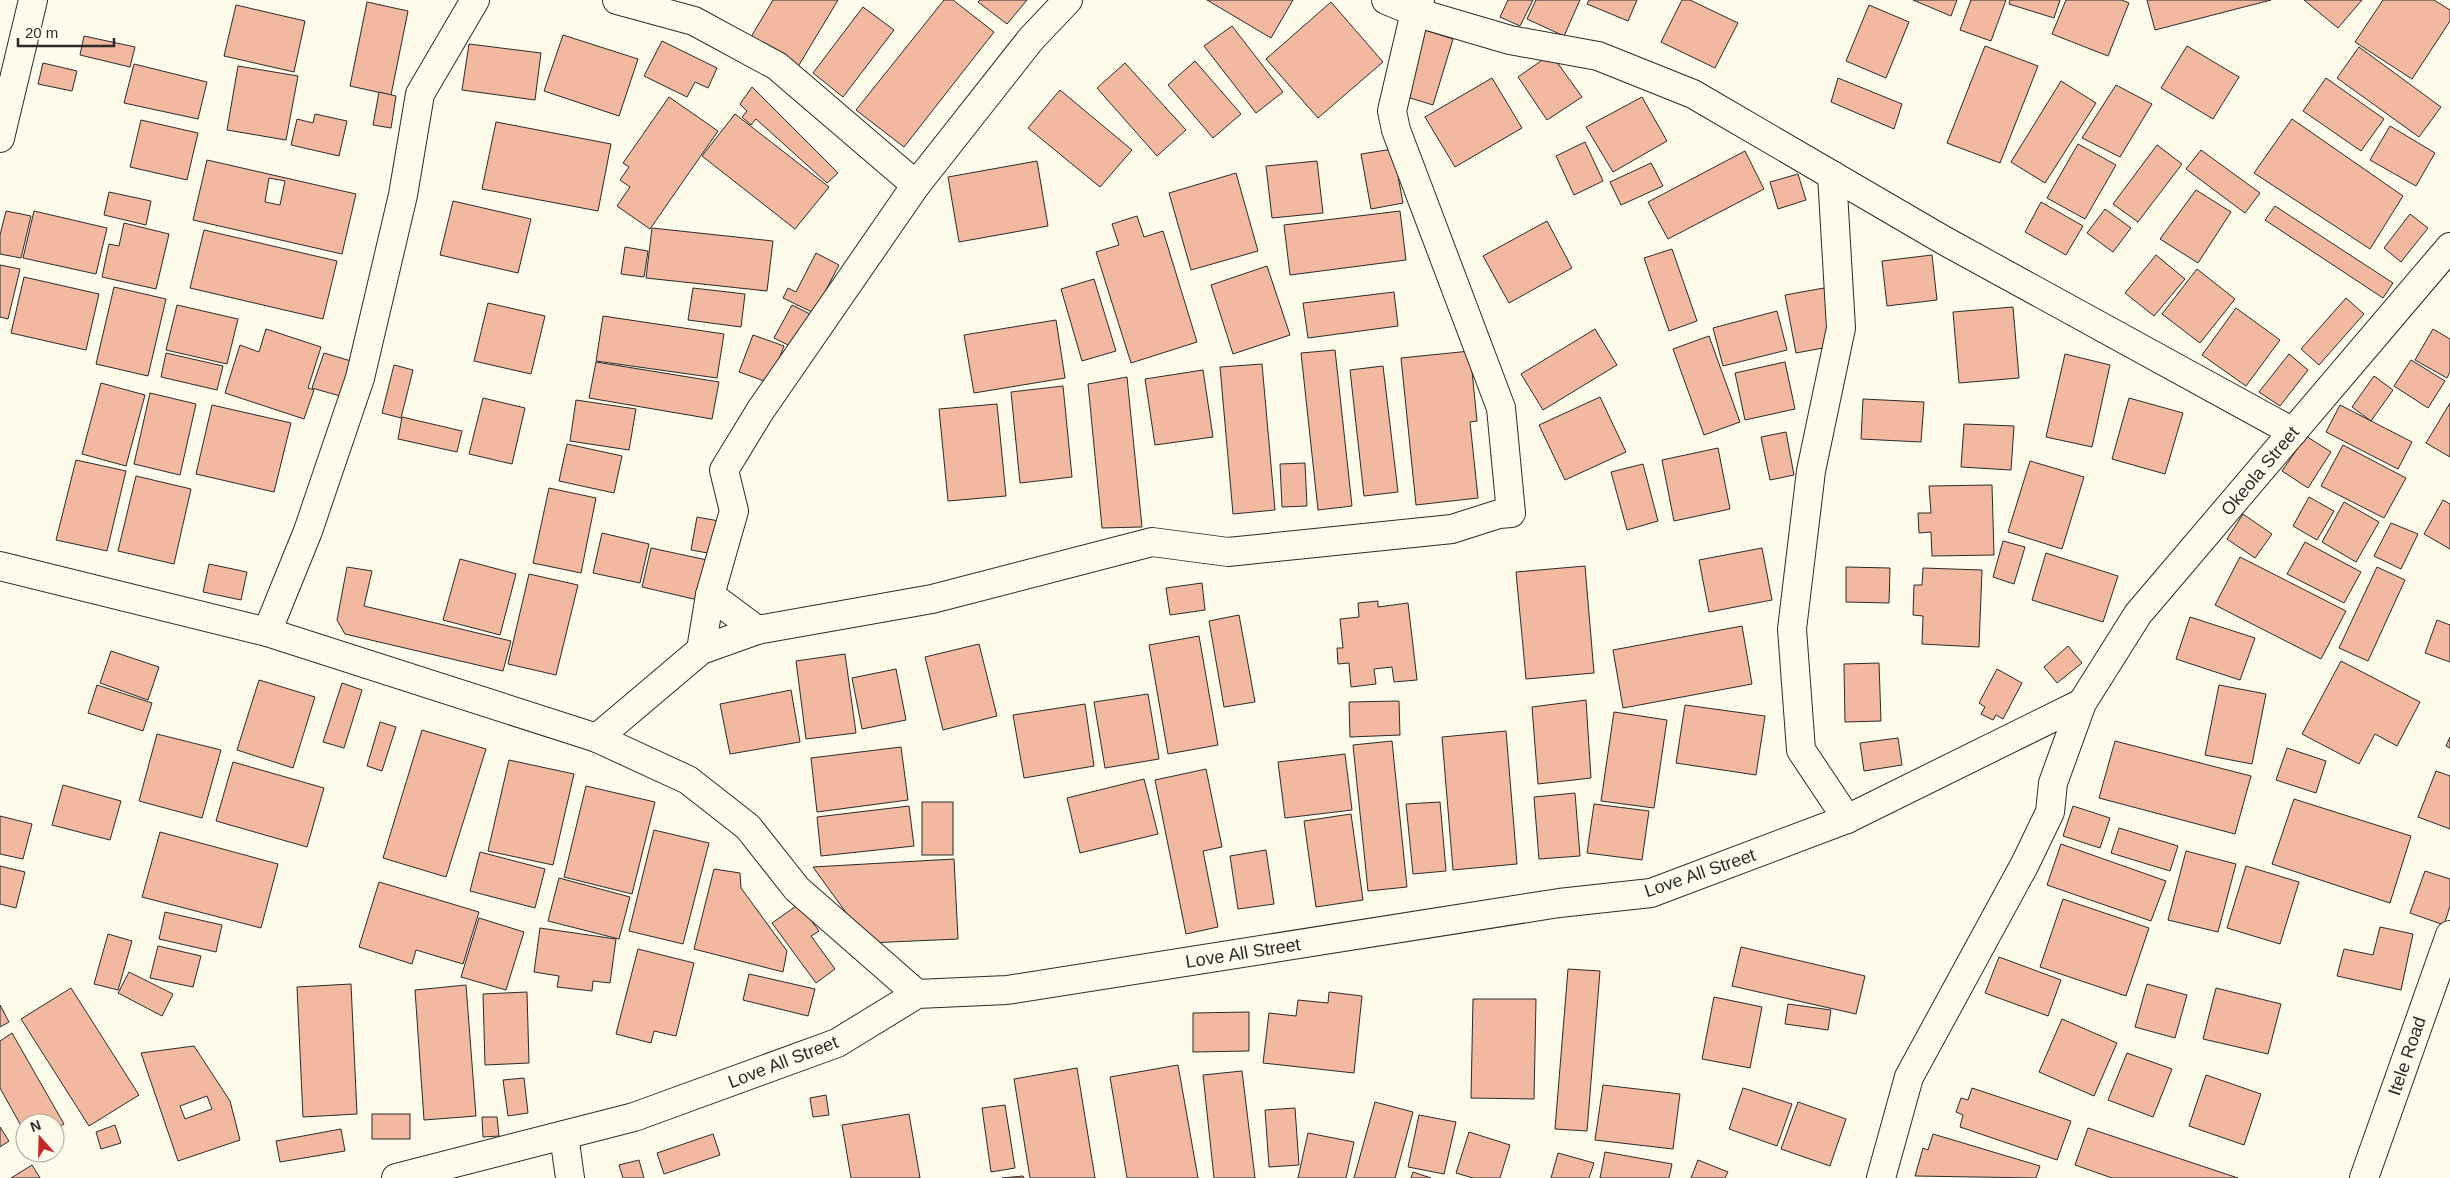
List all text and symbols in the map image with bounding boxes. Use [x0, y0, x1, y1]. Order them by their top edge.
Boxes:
scale bar [18, 15, 114, 47]
text: 20 m [25, 24, 58, 41]
street label: Okeola Street [2217, 422, 2303, 520]
street label: Love All Street [1642, 845, 1758, 901]
street label: Love All Street [1184, 934, 1302, 972]
street label: Itele Road [2384, 1014, 2430, 1098]
street label: Love All Street [725, 1032, 841, 1092]
north arrow [15, 1113, 65, 1163]
text: N [28, 1117, 43, 1135]

